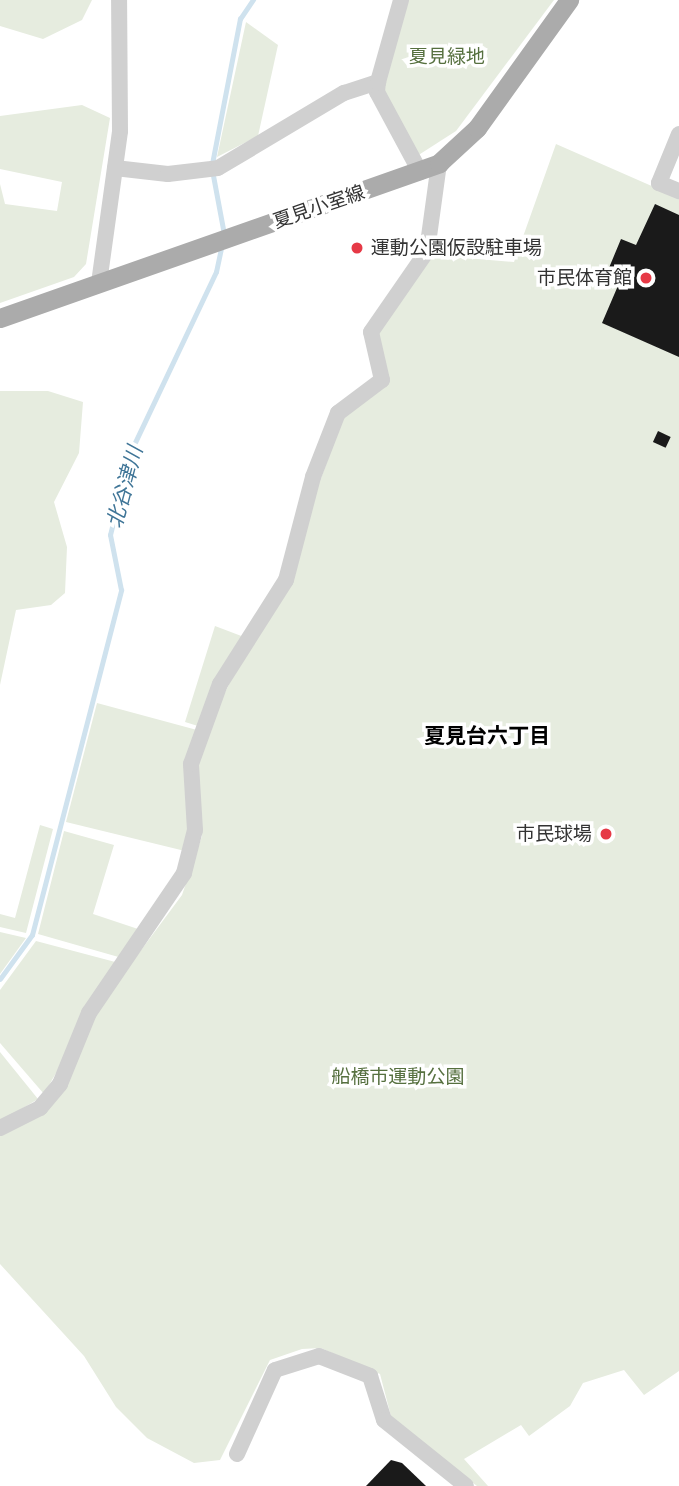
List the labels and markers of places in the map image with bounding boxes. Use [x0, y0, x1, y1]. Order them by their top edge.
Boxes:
place label: 運動公園仮設駐車場 [371, 237, 542, 259]
marker: 運動公園仮設駐車場 [349, 240, 365, 256]
place label: 市民体育館 [537, 267, 632, 289]
marker: 市民体育館 [638, 270, 654, 286]
place label: 市民球場 [516, 823, 592, 845]
marker: 市民球場 [598, 826, 614, 842]

